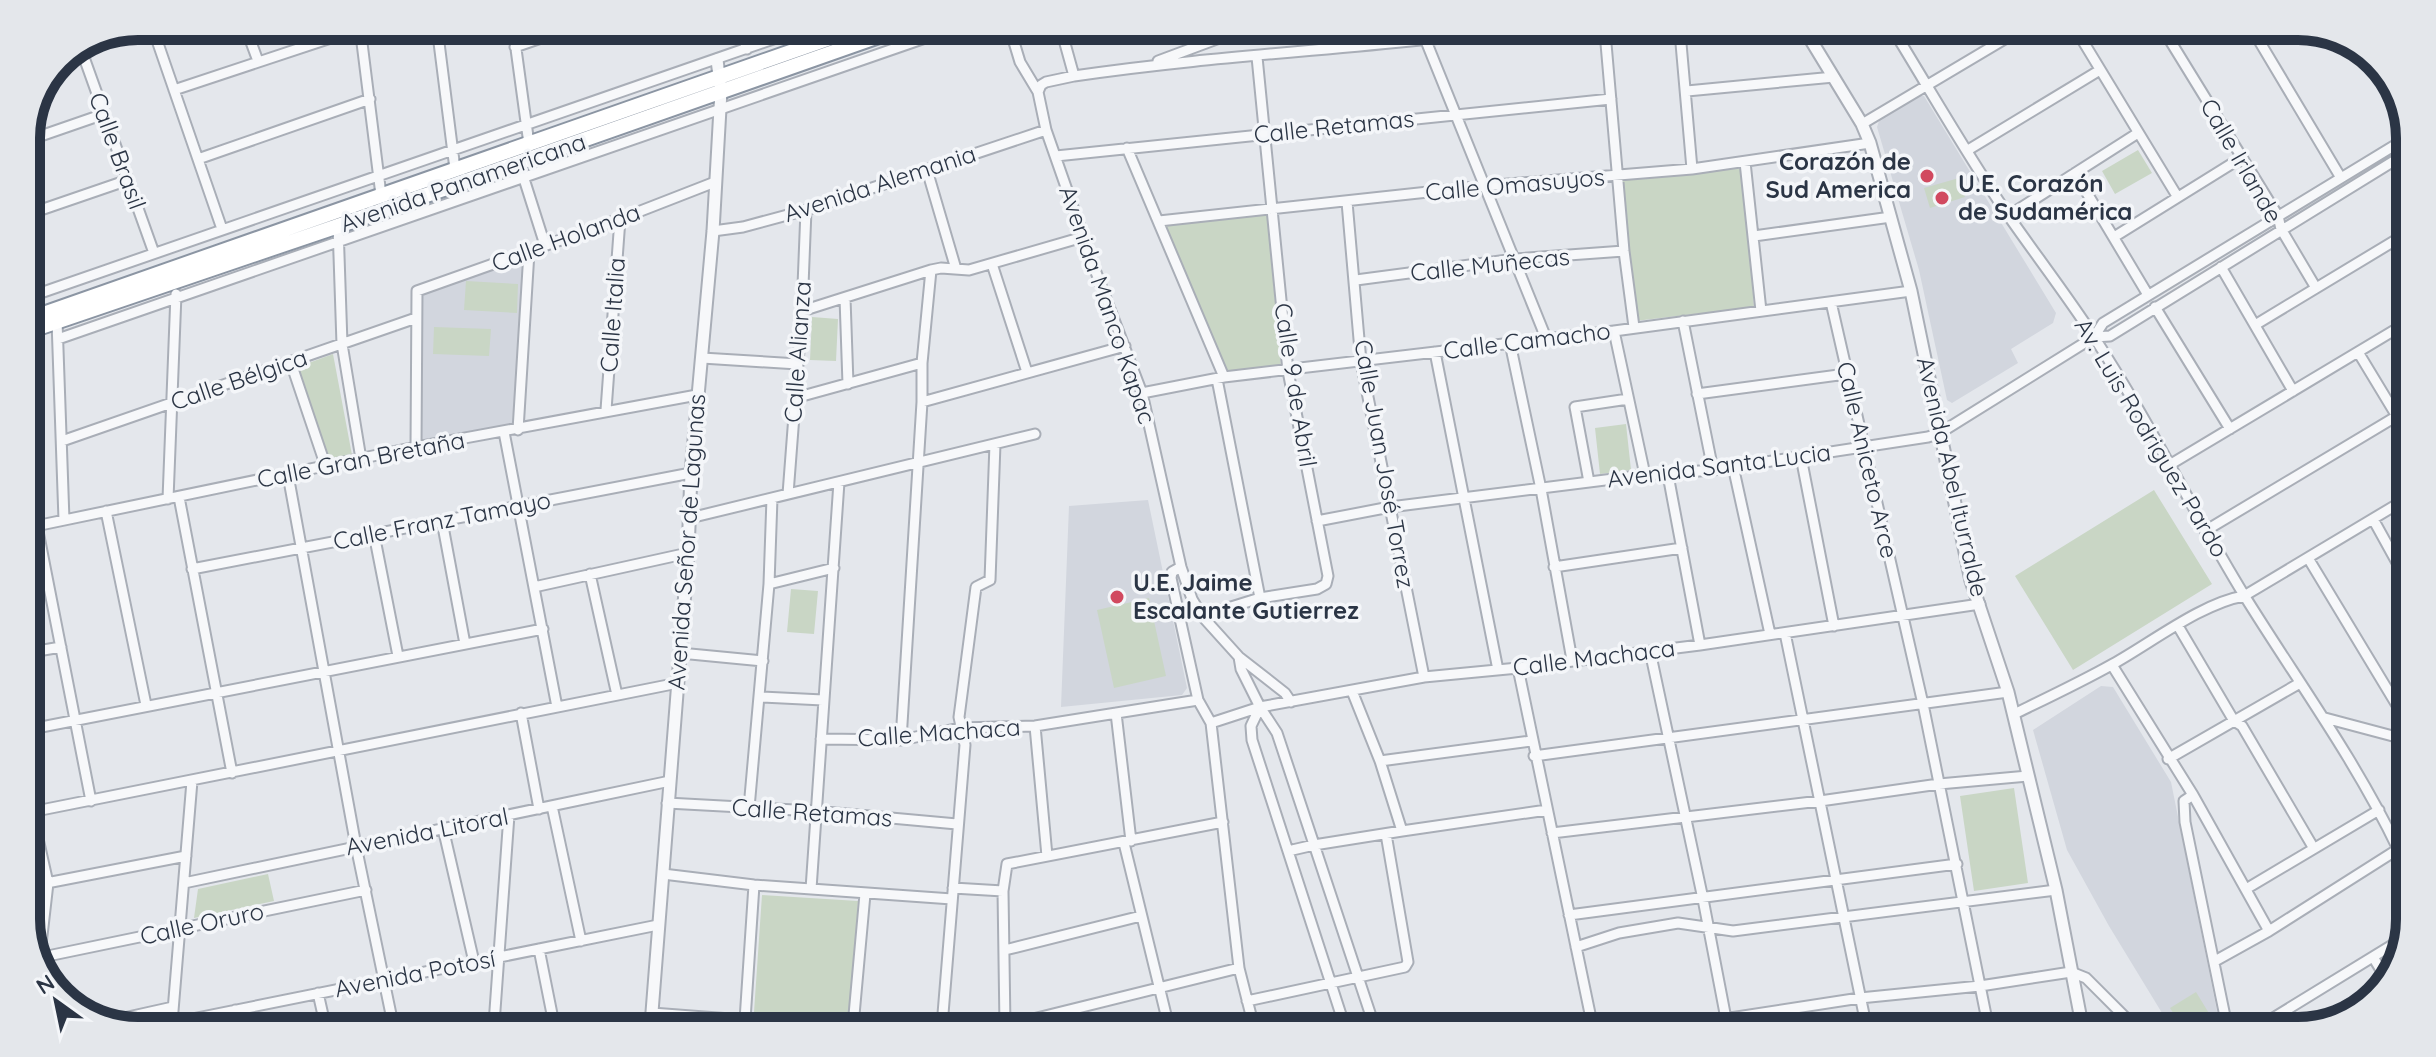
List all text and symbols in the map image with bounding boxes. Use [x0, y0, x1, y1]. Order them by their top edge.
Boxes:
street label: Calle Brasil [83, 88, 153, 213]
street label: Calle Irlande [2194, 93, 2289, 228]
street label: Calle Retamas [1252, 103, 1416, 149]
street label: Avenida Panamericana [336, 126, 590, 238]
street label: Avenida Alemania [780, 138, 979, 228]
place label: Corazón de Sud America [1766, 146, 1911, 204]
street label: Calle Omasuyos [1424, 161, 1606, 207]
marker: Corazón de Sud America [1918, 167, 1936, 185]
place label: U.E. Corazón de Sudamérica [1958, 168, 2132, 226]
street label: Avenida Manco Kapac [1053, 182, 1163, 428]
marker: U.E. Corazón de Sudamérica [1933, 189, 1951, 207]
street label: Calle Holanda [487, 196, 644, 278]
street label: Calle Muñecas [1409, 241, 1571, 287]
street label: Calle Italia [593, 257, 631, 373]
street label: Calle Alianza [777, 280, 817, 424]
street label: Calle 9 de Abril [1268, 301, 1324, 469]
street label: Av. Luis Rodriguez Pardo [2069, 312, 2235, 563]
street label: Calle Camacho [1442, 315, 1612, 365]
street label: Calle Juan José Torrez [1348, 337, 1422, 591]
street label: Calle Bélgica [166, 342, 311, 416]
street label: Avenida Abel Iturralde [1911, 354, 1995, 600]
street label: Calle Aniceto Arce [1831, 358, 1905, 561]
street label: Avenida Señor de Lagunas [661, 393, 711, 691]
street label: Calle Gran Bretaña [255, 424, 467, 494]
street label: Avenida Santa Lucia [1605, 436, 1833, 494]
street label: Calle Franz Tamayo [330, 484, 553, 556]
place label: U.E. Jaime Escalante Gutierrez [1133, 567, 1359, 625]
marker: U.E. Jaime Escalante Gutierrez [1108, 588, 1126, 606]
street label: Calle Machaca [1511, 632, 1677, 682]
street label: Calle Machaca [857, 711, 1021, 753]
street label: Calle Retamas [731, 791, 893, 833]
street label: Avenida Litoral [343, 801, 511, 861]
street label: Calle Oruro [137, 895, 266, 951]
street label: Avenida Potosí [332, 943, 499, 1003]
north arrow [16, 961, 96, 1041]
text: N [31, 968, 60, 1000]

